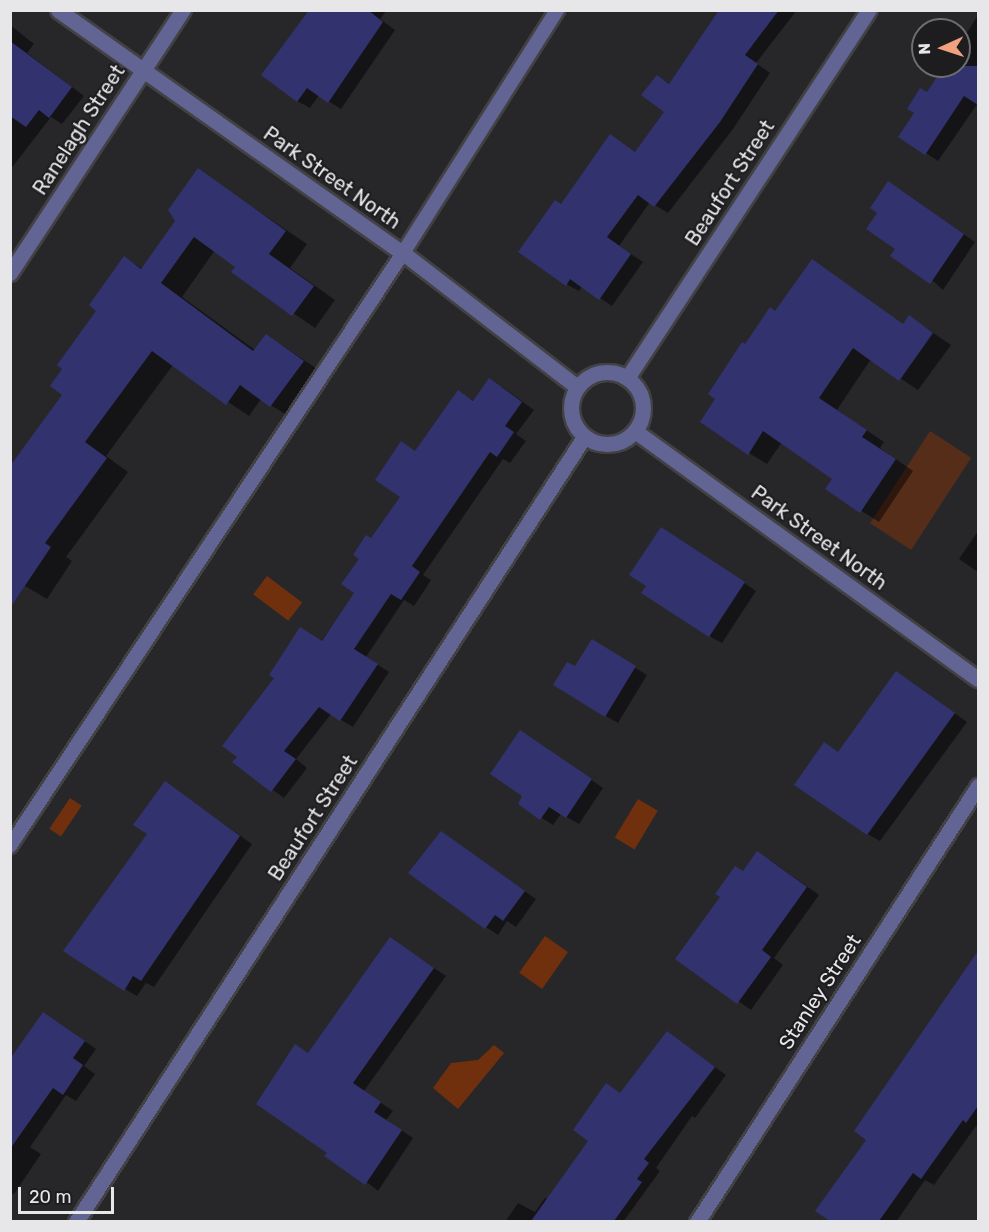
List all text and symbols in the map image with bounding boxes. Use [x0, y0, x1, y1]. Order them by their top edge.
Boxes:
north arrow [911, 18, 971, 78]
text: N [915, 43, 934, 55]
street label: Ranelagh Street [28, 60, 130, 200]
street label: Beaufort Street [681, 116, 779, 250]
street label: Park Street North [259, 122, 405, 234]
street label: Park Street North [746, 481, 892, 595]
street label: Beaufort Street [264, 751, 362, 885]
street label: Stanley Street [774, 930, 866, 1054]
scale bar [21, 1175, 117, 1213]
text: 20 m [29, 1186, 71, 1208]

